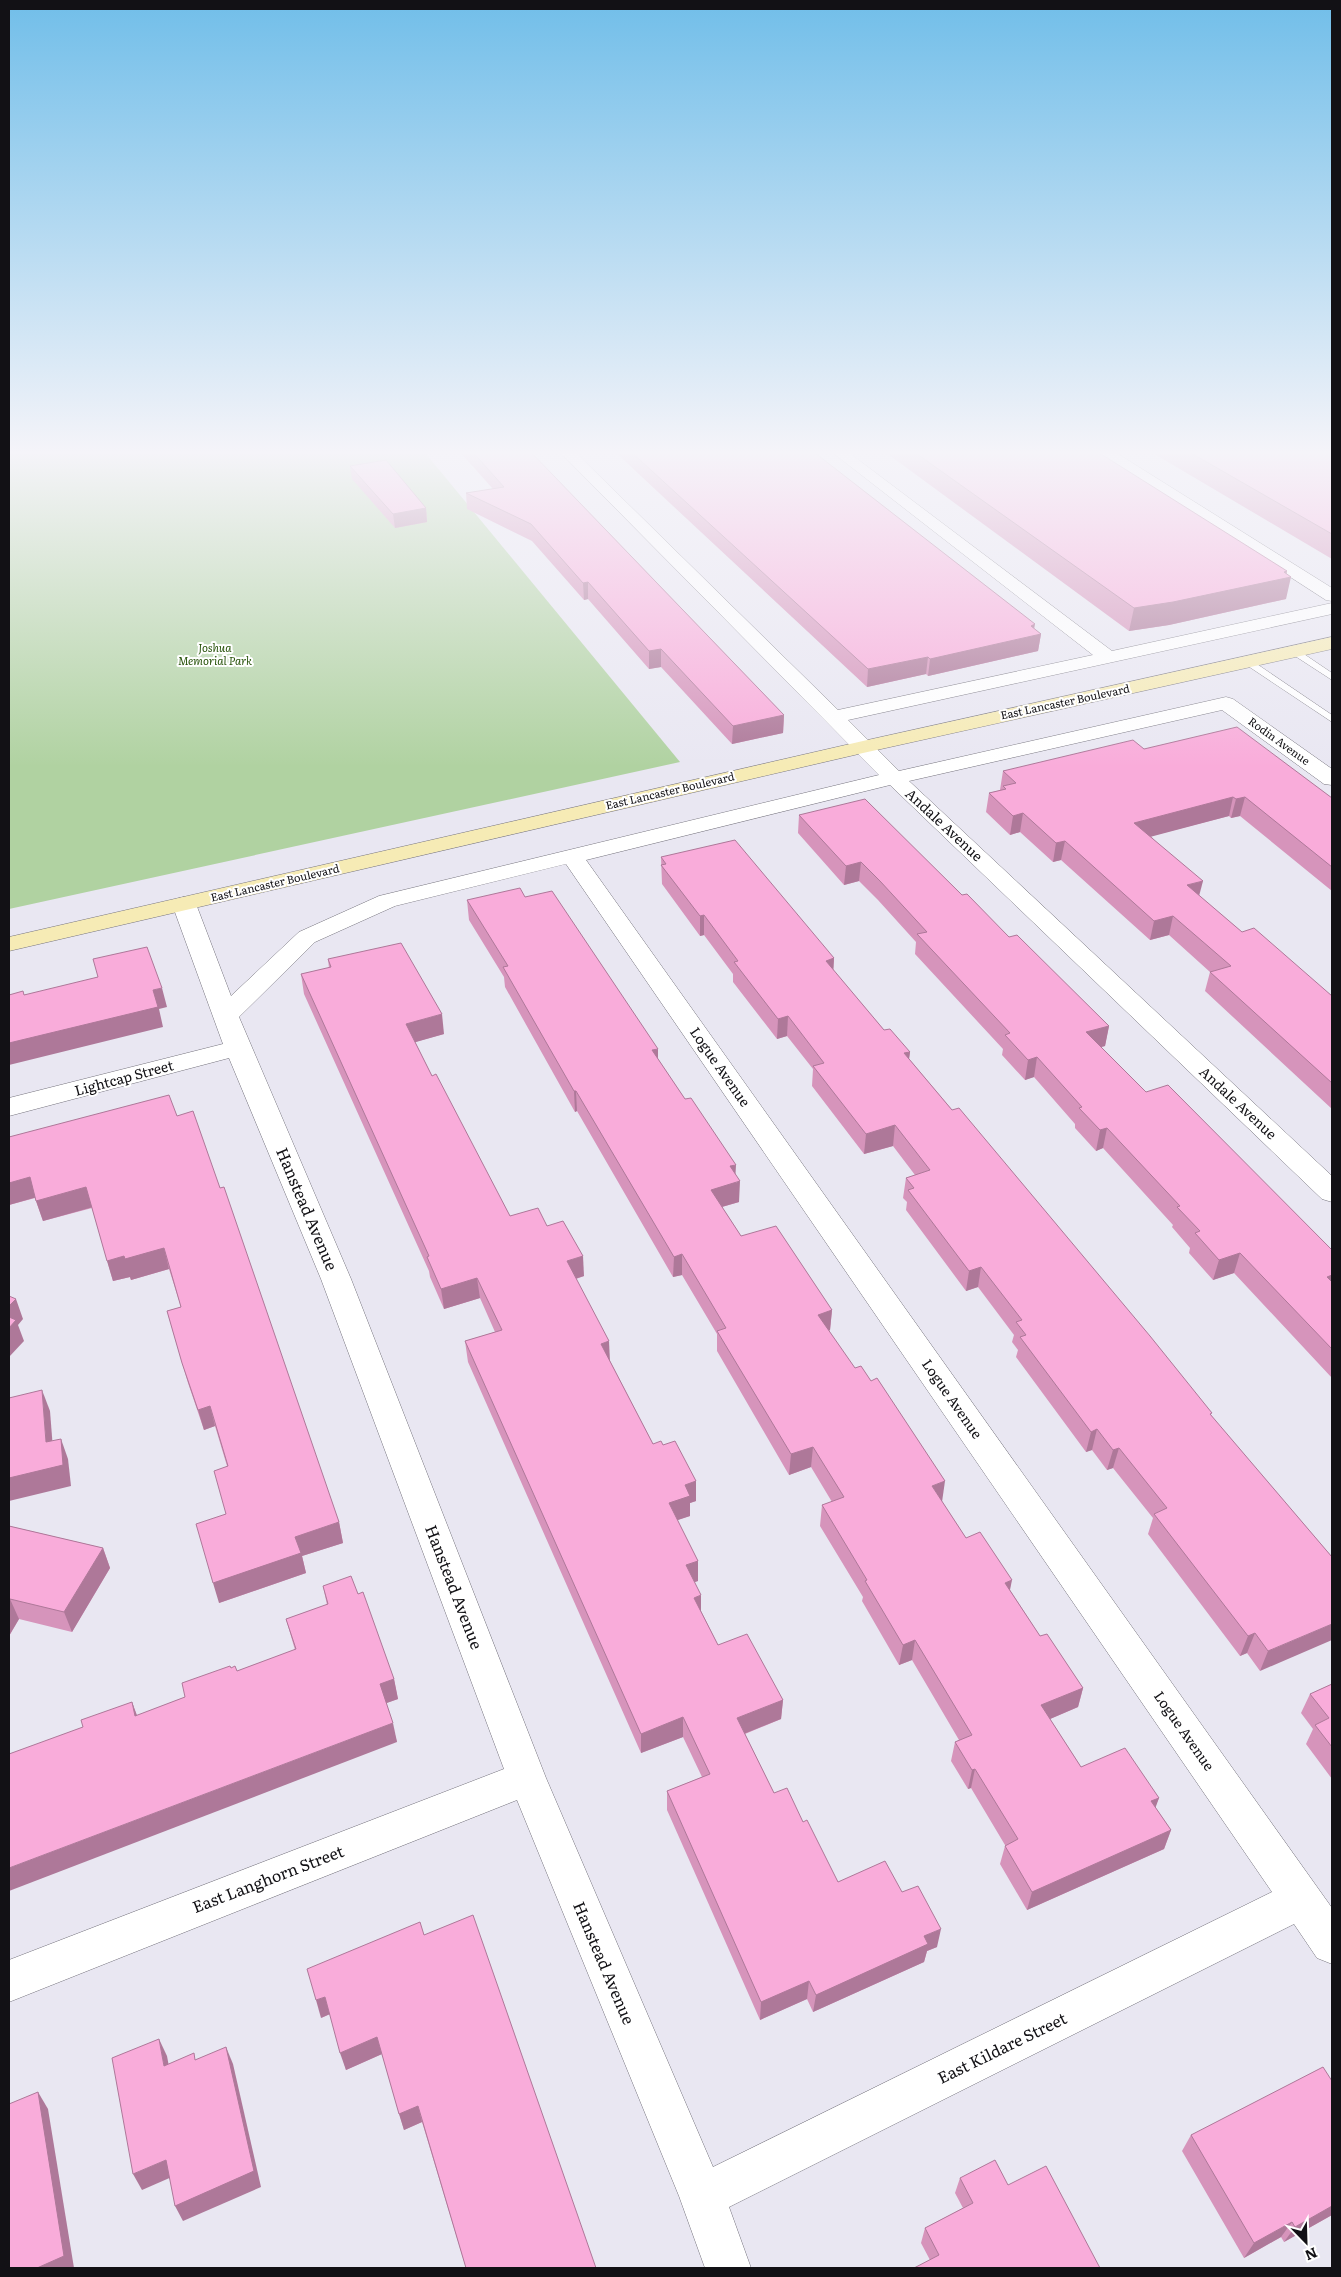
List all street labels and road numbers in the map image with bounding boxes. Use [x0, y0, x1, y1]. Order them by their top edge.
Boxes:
street label: East Lancaster Boulevard [999, 679, 1131, 723]
street label: Rodin Avenue [1246, 712, 1314, 768]
street label: East Lancaster Boulevard [604, 767, 736, 813]
street label: Andale Avenue [902, 783, 988, 865]
street label: East Lancaster Boulevard [209, 859, 341, 905]
street label: Logue Avenue [686, 1023, 756, 1110]
street label: Lightcap Street [72, 1054, 176, 1100]
street label: Andale Avenue [1196, 1061, 1282, 1143]
street label: Hanstead Avenue [271, 1143, 345, 1274]
street label: Logue Avenue [918, 1355, 988, 1442]
street label: Hanstead Avenue [420, 1521, 490, 1652]
street label: Logue Avenue [1150, 1687, 1220, 1774]
street label: East Langhorn Street [189, 1838, 347, 1918]
street label: Hanstead Avenue [568, 1897, 642, 2028]
street label: East Kildare Street [933, 2005, 1071, 2089]

